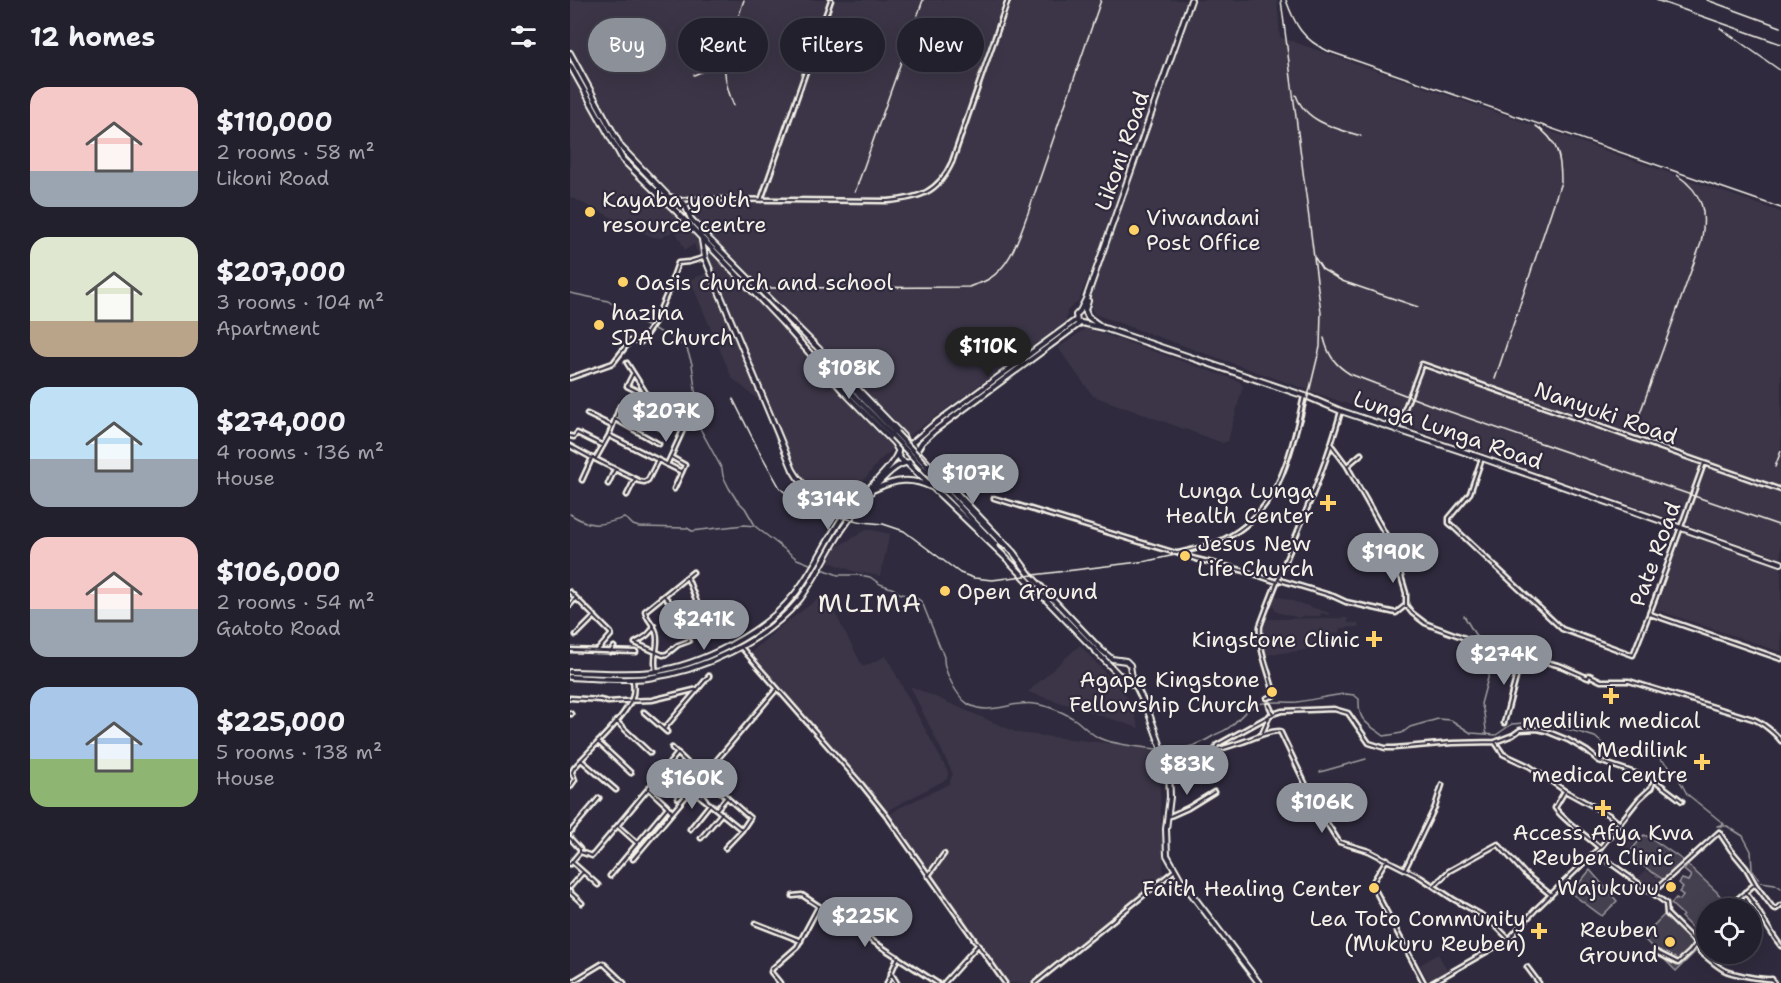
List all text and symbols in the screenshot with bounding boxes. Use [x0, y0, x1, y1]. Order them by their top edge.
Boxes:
chip: Buy [588, 18, 666, 72]
chip: Rent [678, 18, 768, 72]
chip: Filters [780, 18, 885, 72]
chip: New [897, 18, 984, 72]
text: 12 homes [30, 19, 155, 54]
icon: filters [507, 20, 540, 53]
street label: Likoni Road [1088, 87, 1156, 215]
text: $110,000 [216, 104, 333, 139]
icon: home [78, 111, 150, 183]
text: 2 rooms · 58 m² [216, 139, 375, 165]
text: Likoni Road [216, 165, 329, 191]
place label: Kayaba youth resource centre [602, 185, 767, 239]
place label: Viwandani Post Office [1146, 203, 1261, 257]
marker: Kayaba youth resource centre [583, 205, 597, 219]
marker: Viwandani Post Office [1127, 223, 1141, 237]
text: $207,000 [216, 254, 346, 289]
icon: home [78, 261, 150, 333]
place label: Oasis church and school [635, 268, 894, 297]
marker: Oasis church and school [616, 275, 630, 289]
text: 3 rooms · 104 m² [216, 289, 384, 315]
place label: hazina SDA Church [611, 298, 734, 352]
text: Apartment [216, 315, 320, 341]
marker: hazina SDA Church [592, 318, 606, 332]
pin: $110K [946, 327, 1030, 378]
text: $110K [959, 333, 1017, 359]
pin: $108K [807, 349, 891, 400]
text: $108K [817, 355, 881, 381]
street label: Nanyuki Road [1531, 375, 1681, 451]
street label: Lunga Lunga Road [1349, 384, 1547, 476]
pin: $207K [624, 392, 708, 443]
text: $207K [632, 398, 700, 424]
text: $274,000 [216, 404, 346, 439]
icon: home [78, 411, 150, 483]
text: 4 rooms · 136 m² [216, 439, 384, 465]
pin: $107K [931, 454, 1015, 505]
text: $107K [942, 460, 1004, 486]
text: House [216, 465, 275, 491]
place label: Lunga Lunga Health Center [1165, 476, 1314, 530]
pin: $314K [786, 480, 870, 531]
text: $314K [796, 486, 860, 512]
marker: Lunga Lunga Health Center [1319, 494, 1337, 512]
street label: Pate Road [1623, 498, 1687, 610]
place label: Jesus New Life Church [1197, 529, 1314, 583]
pin: $190K [1351, 533, 1435, 584]
text: $190K [1361, 539, 1425, 565]
marker: Jesus New Life Church [1178, 549, 1192, 563]
text: $106,000 [216, 554, 341, 589]
icon: home [78, 561, 150, 633]
place label: Open Ground [957, 577, 1098, 606]
marker: Open Ground [938, 584, 952, 598]
district label: MLIMA [818, 585, 922, 620]
text: 2 rooms · 54 m² [216, 589, 375, 615]
pin: $241K [662, 600, 746, 651]
text: $241K [673, 606, 735, 632]
text: Gatoto Road [216, 615, 341, 641]
place label: Kingstone Clinic [1192, 625, 1360, 654]
marker: Kingstone Clinic [1365, 630, 1383, 648]
pin: $274K [1462, 635, 1546, 686]
text: $274K [1470, 641, 1538, 667]
place label: Agape Kingstone Fellowship Church [1069, 665, 1260, 719]
marker: Agape Kingstone Fellowship Church [1265, 685, 1279, 699]
marker: medilink medical [1602, 687, 1620, 705]
text: $225,000 [216, 704, 345, 739]
place label: medilink medical [1522, 706, 1701, 735]
icon: home [78, 711, 150, 783]
place label: Medilink medical centre [1532, 735, 1688, 789]
text: 5 rooms · 138 m² [216, 739, 382, 765]
pin: $83K [1151, 745, 1223, 796]
text: $83K [1159, 751, 1215, 777]
marker: Medilink medical centre [1693, 753, 1711, 771]
pin: $160K [650, 759, 734, 810]
text: House [216, 765, 275, 791]
text: $160K [660, 765, 724, 791]
pin: $106K [1280, 783, 1364, 834]
text: $106K [1290, 789, 1354, 815]
marker: Access Afya Kwa Reuben Clinic [1594, 799, 1612, 817]
place label: Access Afya Kwa Reuben Clinic [1512, 818, 1694, 872]
place label: Wajukuuu [1557, 873, 1659, 902]
place label: Faith Healing Center [1142, 874, 1362, 903]
marker: Wajukuuu [1664, 880, 1678, 894]
marker: Faith Healing Center [1367, 881, 1381, 895]
pin: $225K [823, 897, 907, 948]
map controls [1696, 898, 1762, 964]
button: locate [1696, 898, 1762, 964]
text: $225K [831, 903, 899, 929]
place label: Lea Toto Community (Mukuru Reuben) [1309, 904, 1526, 958]
place label: Reuben Ground [1579, 915, 1658, 969]
marker: Lea Toto Community (Mukuru Reuben) [1530, 922, 1548, 940]
marker: Reuben Ground [1663, 935, 1677, 949]

